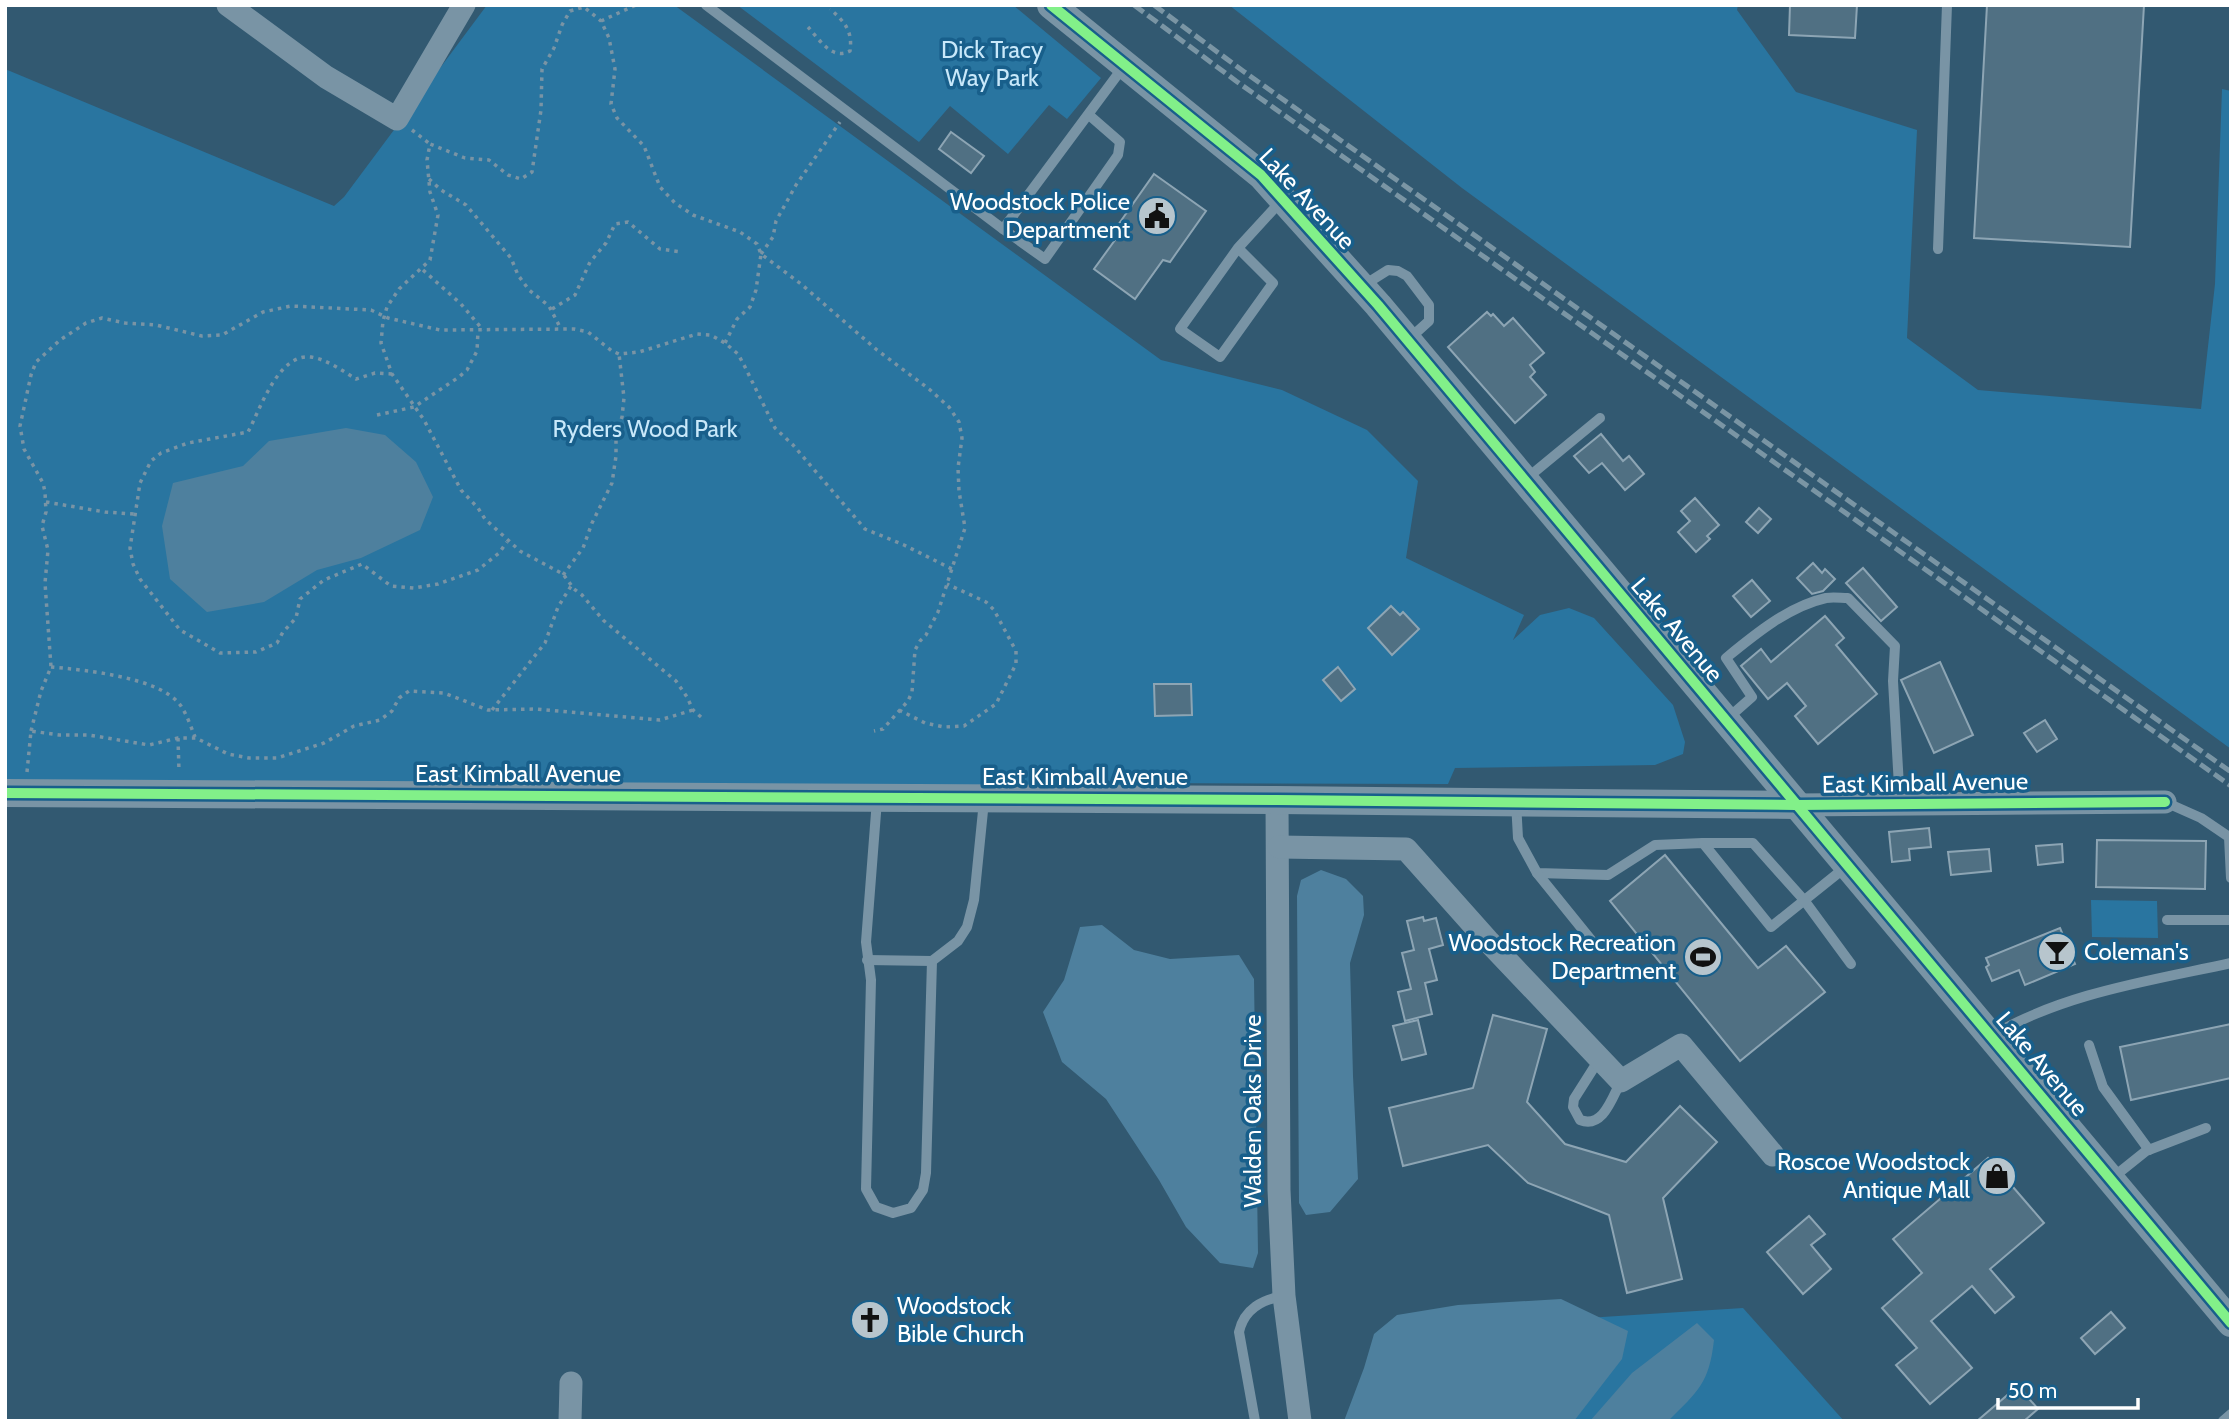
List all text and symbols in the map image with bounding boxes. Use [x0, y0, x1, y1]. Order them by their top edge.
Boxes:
park label: Dick Tracy Way Park [941, 35, 1043, 92]
street label: Lake Avenue [1253, 142, 1361, 255]
place label: Woodstock Police Department [950, 187, 1130, 244]
public building icon: Woodstock Police Department [1136, 195, 1178, 237]
park label: Ryders Wood Park [553, 414, 738, 443]
street label: Lake Avenue [1625, 571, 1729, 688]
street label: East Kimball Avenue [415, 759, 621, 788]
street label: East Kimball Avenue [982, 762, 1188, 791]
street label: East Kimball Avenue [1822, 766, 2028, 799]
place label: Woodstock Recreation Department [1449, 928, 1676, 985]
bar icon: Coleman's [2036, 931, 2078, 973]
sports icon: Woodstock Recreation Department [1682, 936, 1724, 978]
place label: Coleman's [2084, 937, 2189, 966]
street label: Lake Avenue [1990, 1005, 2094, 1122]
street label: Walden Oaks Drive [1238, 1015, 1267, 1207]
place label: Roscoe Woodstock Antique Mall [1777, 1147, 1970, 1204]
shop icon: Roscoe Woodstock Antique Mall [1976, 1155, 2018, 1197]
place label: Woodstock Bible Church [897, 1291, 1024, 1348]
church icon: Woodstock Bible Church [849, 1299, 891, 1341]
scale bar [1998, 1366, 2138, 1410]
text: 50 m [2008, 1378, 2057, 1403]

